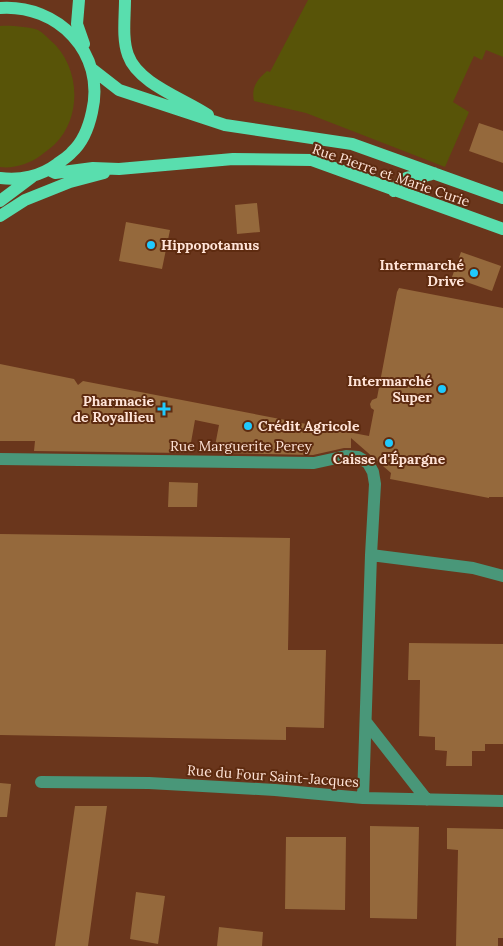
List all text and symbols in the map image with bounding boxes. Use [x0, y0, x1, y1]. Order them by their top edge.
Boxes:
street label: Rue Pierre et Marie Curie [310, 140, 473, 211]
place label: Hippopotamus [161, 236, 259, 254]
marker: Hippopotamus [145, 239, 157, 251]
place label: Intermarché Drive [380, 256, 464, 290]
marker: Intermarché Drive [468, 267, 480, 279]
place label: Intermarché Super [348, 372, 432, 406]
marker: Intermarché Super [436, 383, 448, 395]
place label: Pharmacie de Royallieu [73, 392, 154, 426]
marker: Pharmacie de Royallieu [158, 403, 170, 415]
place label: Crédit Agricole [258, 417, 360, 435]
marker: Crédit Agricole [242, 420, 254, 432]
street label: Rue Marguerite Perey [170, 437, 313, 455]
marker: Caisse d'Épargne [383, 437, 395, 449]
place label: Caisse d'Épargne [333, 450, 446, 468]
street label: Rue du Four Saint-Jacques [187, 761, 359, 791]

